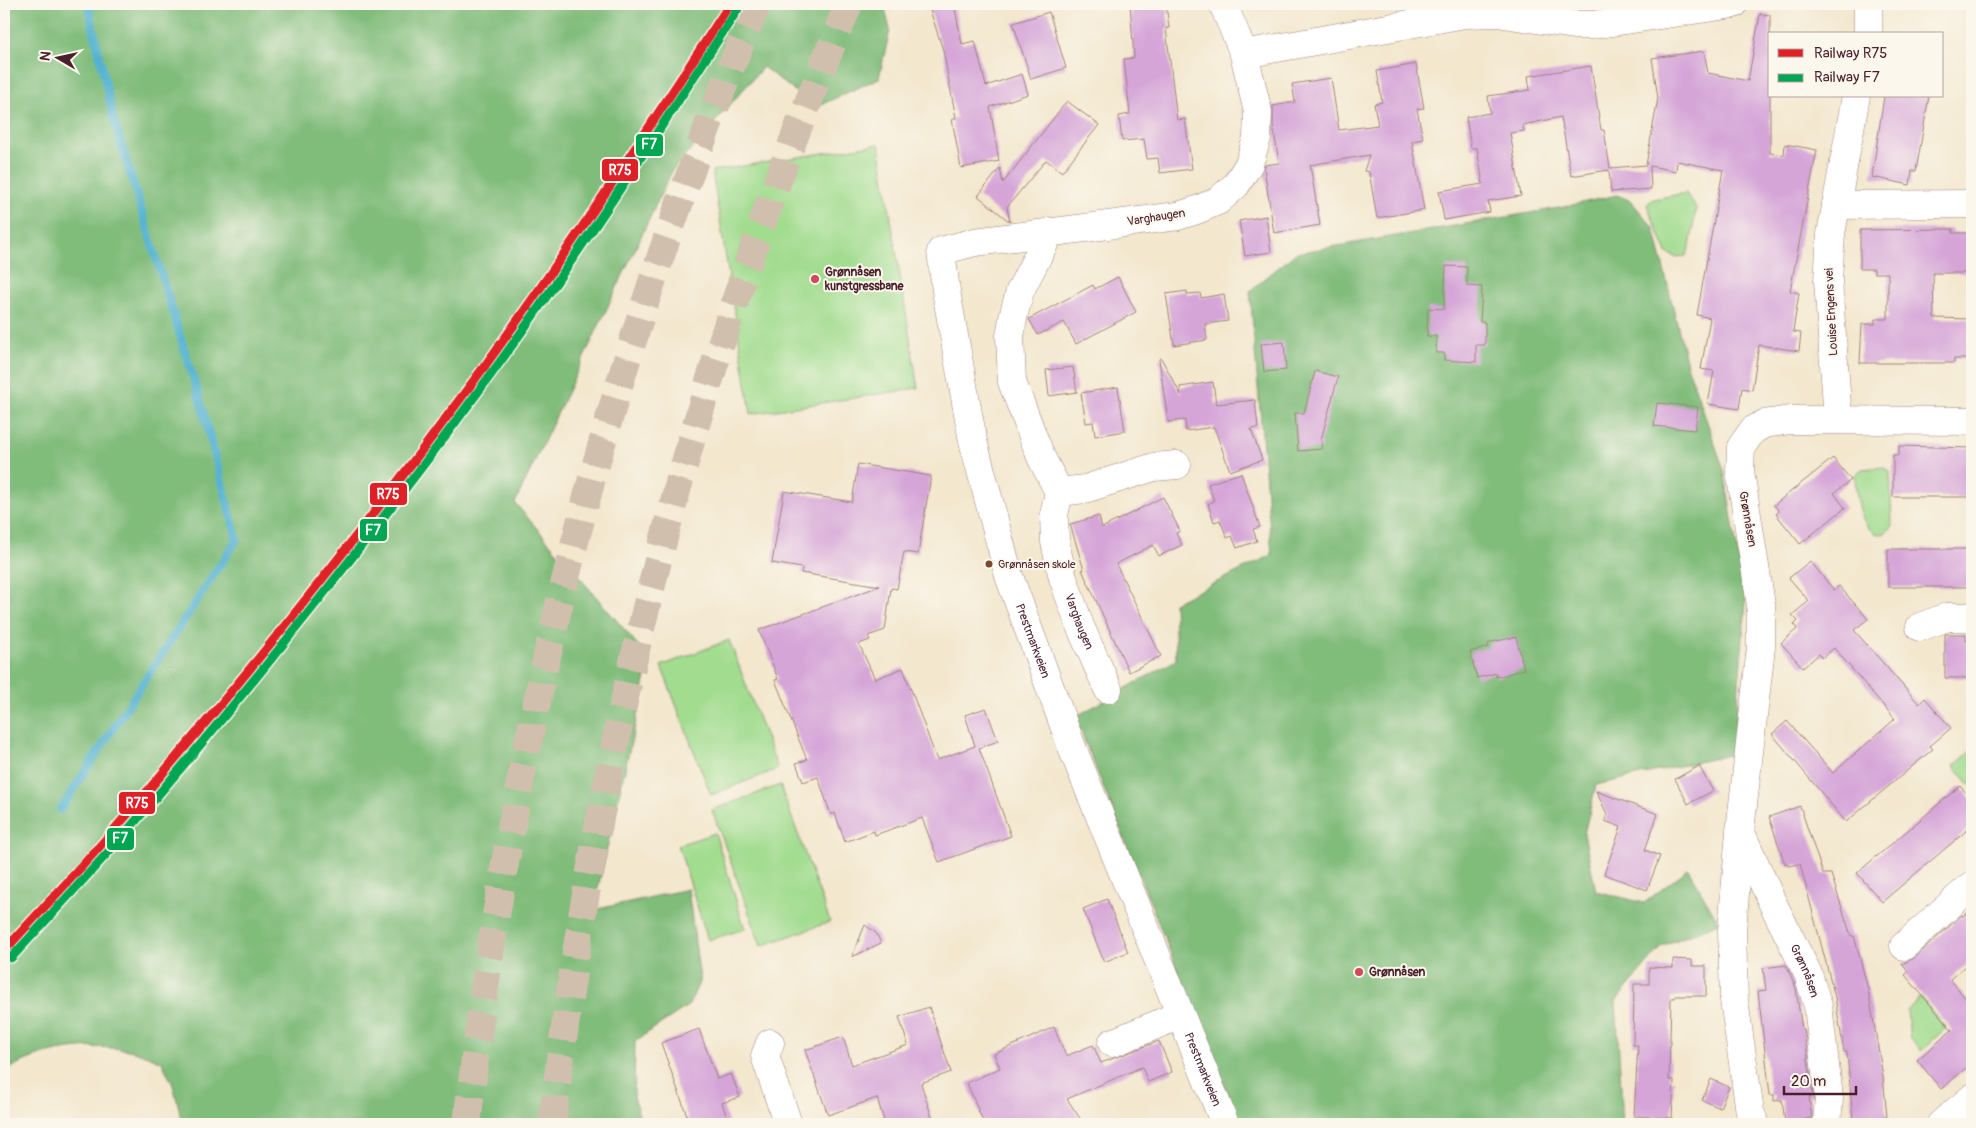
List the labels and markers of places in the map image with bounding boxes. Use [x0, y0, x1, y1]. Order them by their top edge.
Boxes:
place label: Grønnåsen kunstgressbane [824, 265, 904, 294]
marker: Grønnåsen kunstgressbane [809, 273, 821, 285]
place label: Grønnåsen skole [998, 558, 1076, 571]
marker: Grønnåsen skole [984, 559, 994, 569]
place label: Grønnåsen [1369, 965, 1426, 980]
marker: Grønnåsen [1353, 966, 1365, 978]

